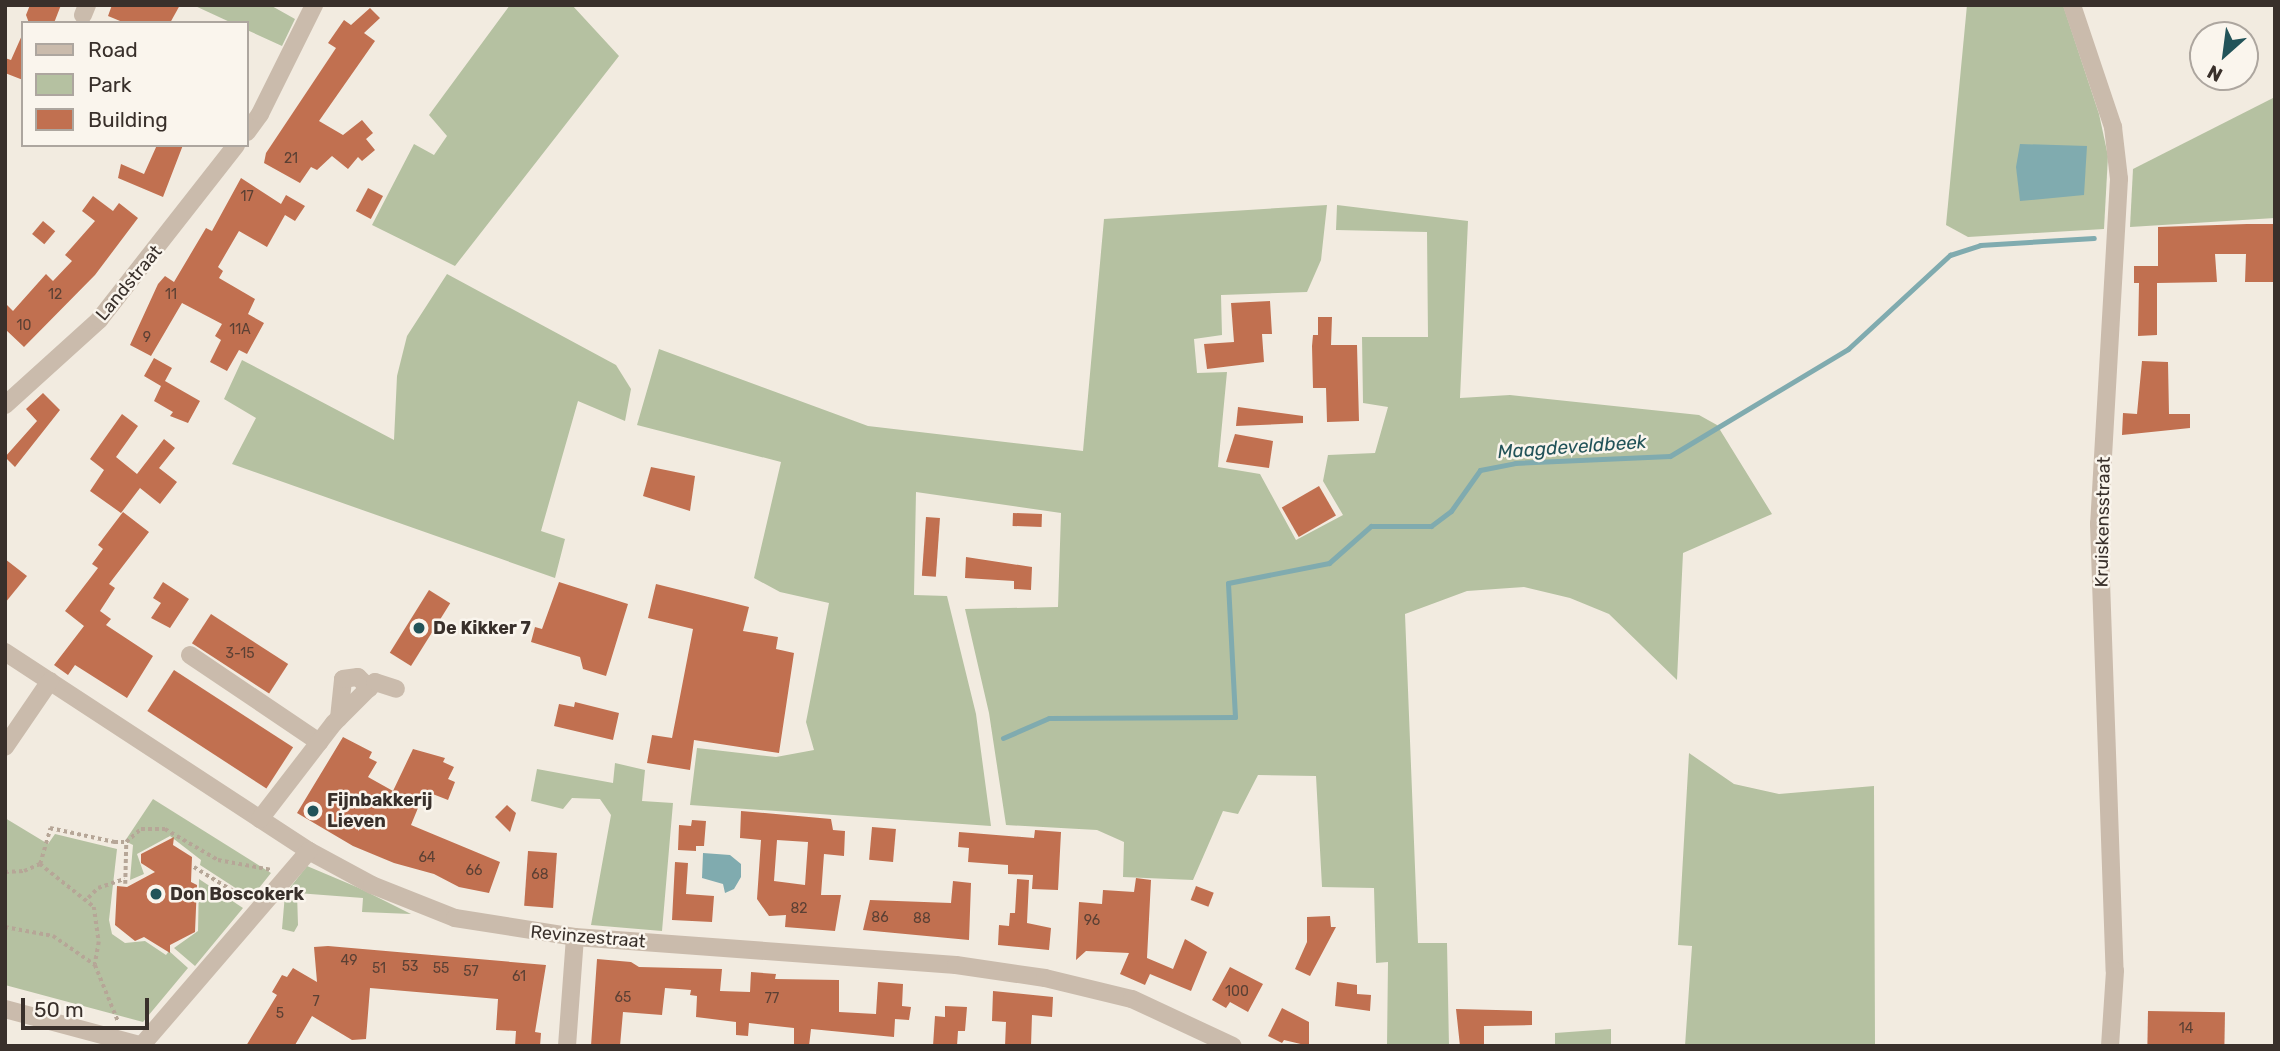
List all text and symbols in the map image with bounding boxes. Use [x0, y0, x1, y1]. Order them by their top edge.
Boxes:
legend [21, 21, 248, 147]
north arrow [2189, 21, 2259, 91]
text: Road [88, 37, 138, 62]
text: N [2203, 60, 2226, 87]
text: Park [88, 72, 132, 97]
text: Building [88, 107, 168, 132]
house number: 21 [284, 151, 298, 167]
house number: 17 [240, 189, 254, 205]
street label: Landstraat [91, 241, 167, 325]
house number: 12 [48, 287, 62, 303]
house number: 11 [165, 287, 177, 303]
house number: 10 [17, 318, 31, 334]
house number: 11A [229, 322, 251, 338]
house number: 9 [143, 330, 151, 346]
water label: Maagdeveldbeek [1497, 430, 1647, 464]
street label: Kruiskensstraat [2091, 456, 2115, 588]
place label: De Kikker 7 [433, 617, 531, 639]
marker: De Kikker 7 [411, 620, 427, 636]
house number: 3-15 [226, 646, 254, 662]
place label: Fijnbakkerij Lieven [327, 790, 432, 832]
marker: Fijnbakkerij Lieven [305, 803, 321, 819]
house number: 64 [418, 850, 436, 866]
house number: 66 [466, 863, 482, 879]
house number: 68 [531, 867, 549, 883]
place label: Don Boscokerk [170, 883, 304, 905]
marker: Don Boscokerk [148, 886, 164, 902]
house number: 82 [790, 901, 808, 917]
house number: 86 [871, 910, 889, 926]
house number: 88 [913, 911, 931, 927]
house number: 96 [1084, 913, 1100, 929]
street label: Revinzestraat [530, 921, 646, 953]
house number: 49 [341, 953, 357, 969]
house number: 53 [402, 959, 418, 975]
house number: 51 [372, 961, 386, 977]
house number: 55 [433, 961, 449, 977]
house number: 57 [463, 964, 479, 980]
house number: 61 [512, 969, 526, 985]
scale bar [24, 984, 152, 1028]
house number: 100 [1225, 984, 1249, 1000]
house number: 65 [615, 990, 631, 1006]
house number: 77 [765, 991, 779, 1007]
house number: 7 [312, 994, 320, 1010]
text: 50 m [34, 997, 84, 1022]
house number: 5 [276, 1006, 284, 1022]
house number: 14 [2179, 1021, 2193, 1037]

